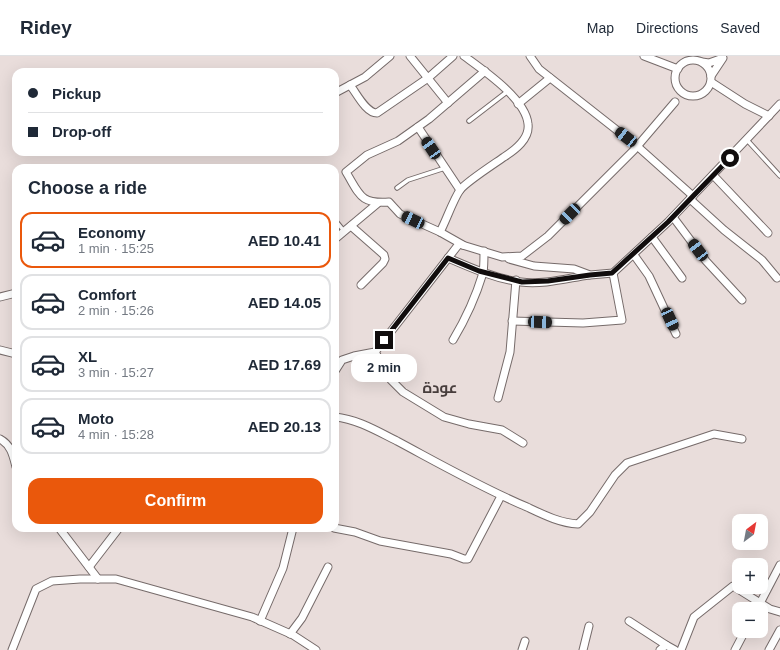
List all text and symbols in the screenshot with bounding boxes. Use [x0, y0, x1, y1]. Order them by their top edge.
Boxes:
text: Ridey [20, 17, 72, 38]
text: Map [587, 20, 614, 36]
text: Directions [636, 20, 698, 36]
text: Saved [720, 20, 760, 36]
text: Pickup [52, 85, 101, 102]
text: Drop-off [52, 123, 111, 140]
car [613, 125, 639, 149]
car [419, 135, 443, 161]
route start [721, 149, 739, 167]
text: Choose a ride [28, 178, 147, 198]
car [557, 201, 583, 227]
car [400, 209, 426, 231]
icon: car [30, 222, 66, 258]
text: Economy [78, 224, 146, 241]
text: AED 10.41 [248, 232, 321, 249]
car [686, 237, 710, 263]
text: 1 min · 15:25 [78, 241, 154, 256]
icon: car [30, 284, 66, 320]
text: Comfort [78, 286, 136, 303]
text: AED 14.05 [248, 294, 321, 311]
text: 2 min · 15:26 [78, 303, 154, 318]
car [659, 306, 681, 332]
car [528, 316, 552, 328]
route end [375, 331, 393, 349]
icon: car [30, 346, 66, 382]
text: XL [78, 348, 97, 365]
callout: 2 min [351, 354, 417, 382]
text: AED 17.69 [248, 356, 321, 373]
text: 2 min [367, 360, 401, 375]
text: 3 min · 15:27 [78, 365, 154, 380]
district label: عودة [423, 379, 457, 397]
icon: car [30, 408, 66, 444]
text: Moto [78, 410, 114, 427]
text: AED 20.13 [248, 418, 321, 435]
text: 4 min · 15:28 [78, 427, 154, 442]
button: Confirm [28, 478, 323, 524]
north arrow [732, 514, 768, 550]
map controls [732, 514, 768, 638]
button: + [732, 558, 768, 594]
button: − [732, 602, 768, 638]

